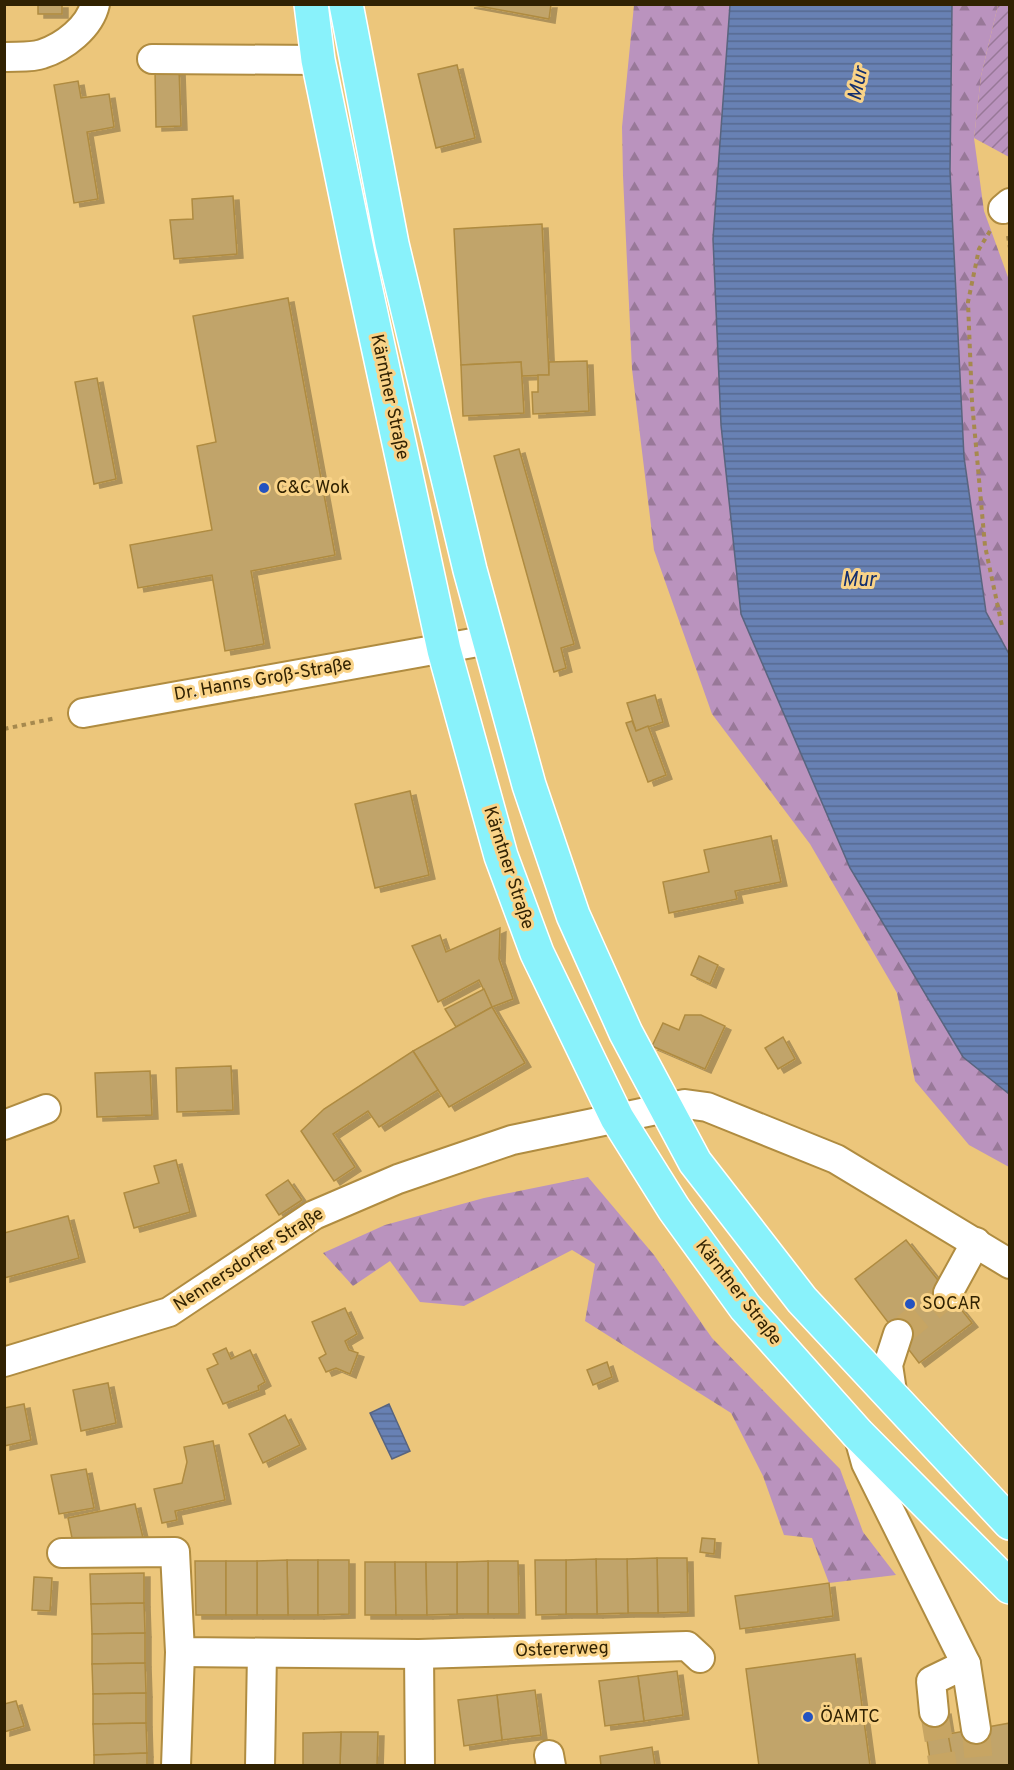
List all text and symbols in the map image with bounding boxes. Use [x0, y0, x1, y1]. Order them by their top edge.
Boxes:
water label: Mur [843, 63, 876, 103]
street label: Kärntner Straße [364, 332, 414, 462]
place label: C&C Wok [276, 477, 350, 500]
marker: C&C Wok [257, 481, 271, 495]
water label: Mur [842, 568, 877, 594]
street label: Dr. Hanns Groß-Straße [172, 653, 354, 707]
street label: Kärntner Straße [477, 804, 539, 932]
street label: Nennersdorfer Straße [170, 1203, 328, 1317]
street label: Kärntner Straße [690, 1236, 786, 1350]
place label: SOCAR [922, 1293, 981, 1316]
marker: SOCAR [903, 1297, 917, 1311]
street label: Ostererweg [515, 1637, 609, 1663]
place label: ÖAMTC [820, 1704, 880, 1729]
marker: ÖAMTC [801, 1710, 815, 1724]

